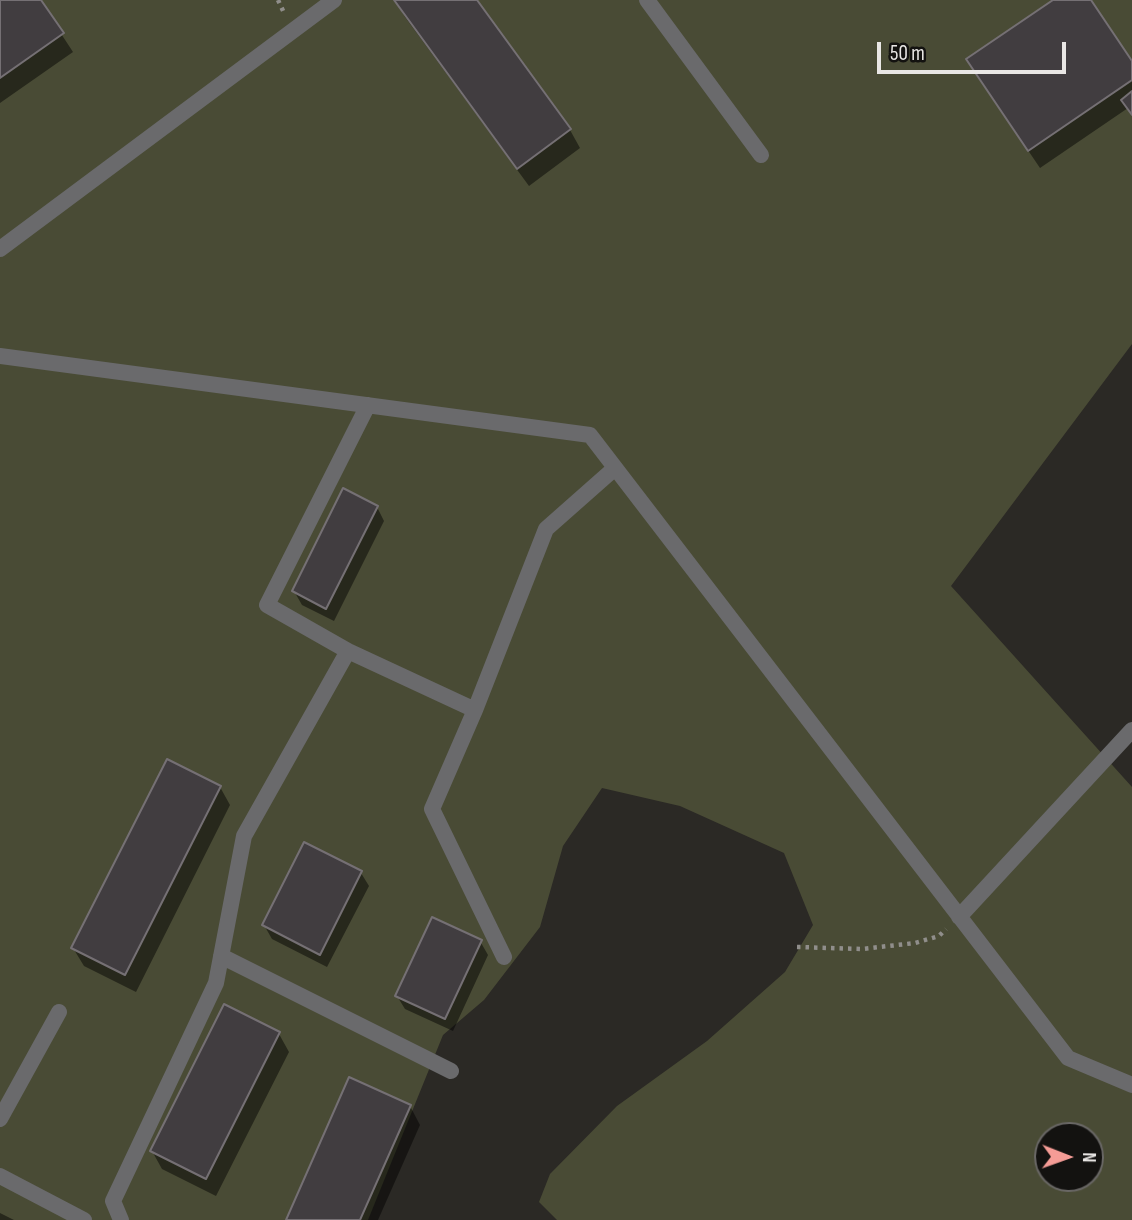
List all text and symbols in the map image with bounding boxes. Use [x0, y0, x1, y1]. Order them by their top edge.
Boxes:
scale bar [880, 28, 1069, 72]
text: 50 m [890, 41, 925, 66]
north arrow [1034, 1122, 1104, 1192]
text: N [1077, 1152, 1100, 1163]

